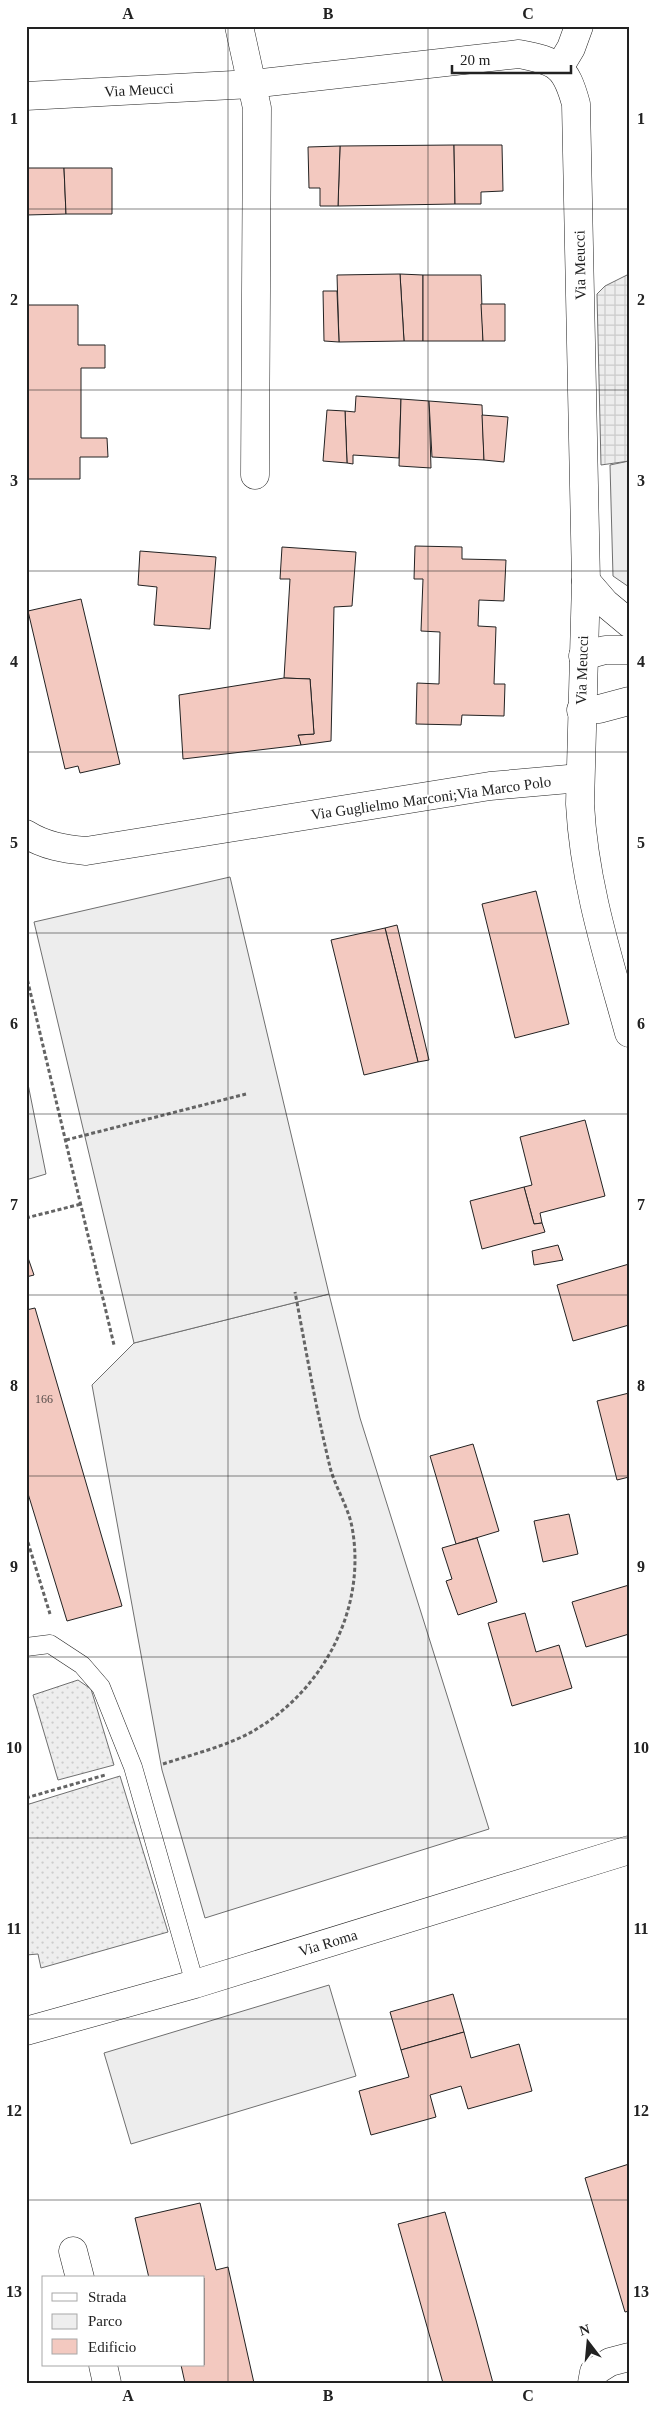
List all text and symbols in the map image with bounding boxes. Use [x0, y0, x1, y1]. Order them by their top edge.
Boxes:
text: A [122, 5, 134, 22]
text: B [323, 5, 334, 22]
text: C [522, 5, 534, 22]
scale bar [452, 42, 571, 74]
text: 20 m [460, 52, 491, 68]
street label: Via Meucci [104, 80, 174, 100]
text: 1 [10, 110, 18, 127]
text: 1 [637, 110, 645, 127]
street label: Via Meucci [571, 230, 589, 300]
text: 2 [10, 291, 18, 308]
text: 2 [637, 291, 645, 308]
text: 3 [10, 472, 18, 489]
text: 3 [637, 472, 645, 489]
street label: Via Meucci [573, 635, 591, 705]
text: 4 [10, 653, 18, 670]
text: 4 [637, 653, 645, 670]
street label: Via Guglielmo Marconi;Via Marco Polo [310, 773, 552, 823]
text: 5 [10, 834, 18, 851]
text: 5 [637, 834, 645, 851]
text: 6 [10, 1015, 18, 1032]
text: 6 [637, 1015, 645, 1032]
text: 7 [10, 1196, 18, 1213]
text: 7 [637, 1196, 645, 1213]
text: 8 [10, 1377, 18, 1394]
text: 8 [637, 1377, 645, 1394]
house number: 166 [35, 1392, 53, 1406]
text: 9 [10, 1558, 18, 1575]
text: 9 [637, 1558, 645, 1575]
text: 10 [6, 1739, 22, 1756]
text: 10 [633, 1739, 649, 1756]
text: 11 [6, 1920, 22, 1937]
text: 11 [633, 1920, 649, 1937]
street label: Via Roma [297, 1926, 360, 1959]
text: 12 [6, 2102, 22, 2119]
text: 12 [633, 2102, 649, 2119]
legend [42, 2276, 205, 2366]
text: 13 [6, 2283, 22, 2300]
text: 13 [633, 2283, 649, 2300]
text: Strada [88, 2289, 127, 2305]
text: Parco [88, 2313, 122, 2329]
north arrow [562, 2316, 612, 2366]
text: N [578, 2321, 591, 2339]
text: Edificio [88, 2339, 136, 2355]
text: A [122, 2387, 134, 2404]
text: B [323, 2387, 334, 2404]
text: C [522, 2387, 534, 2404]

